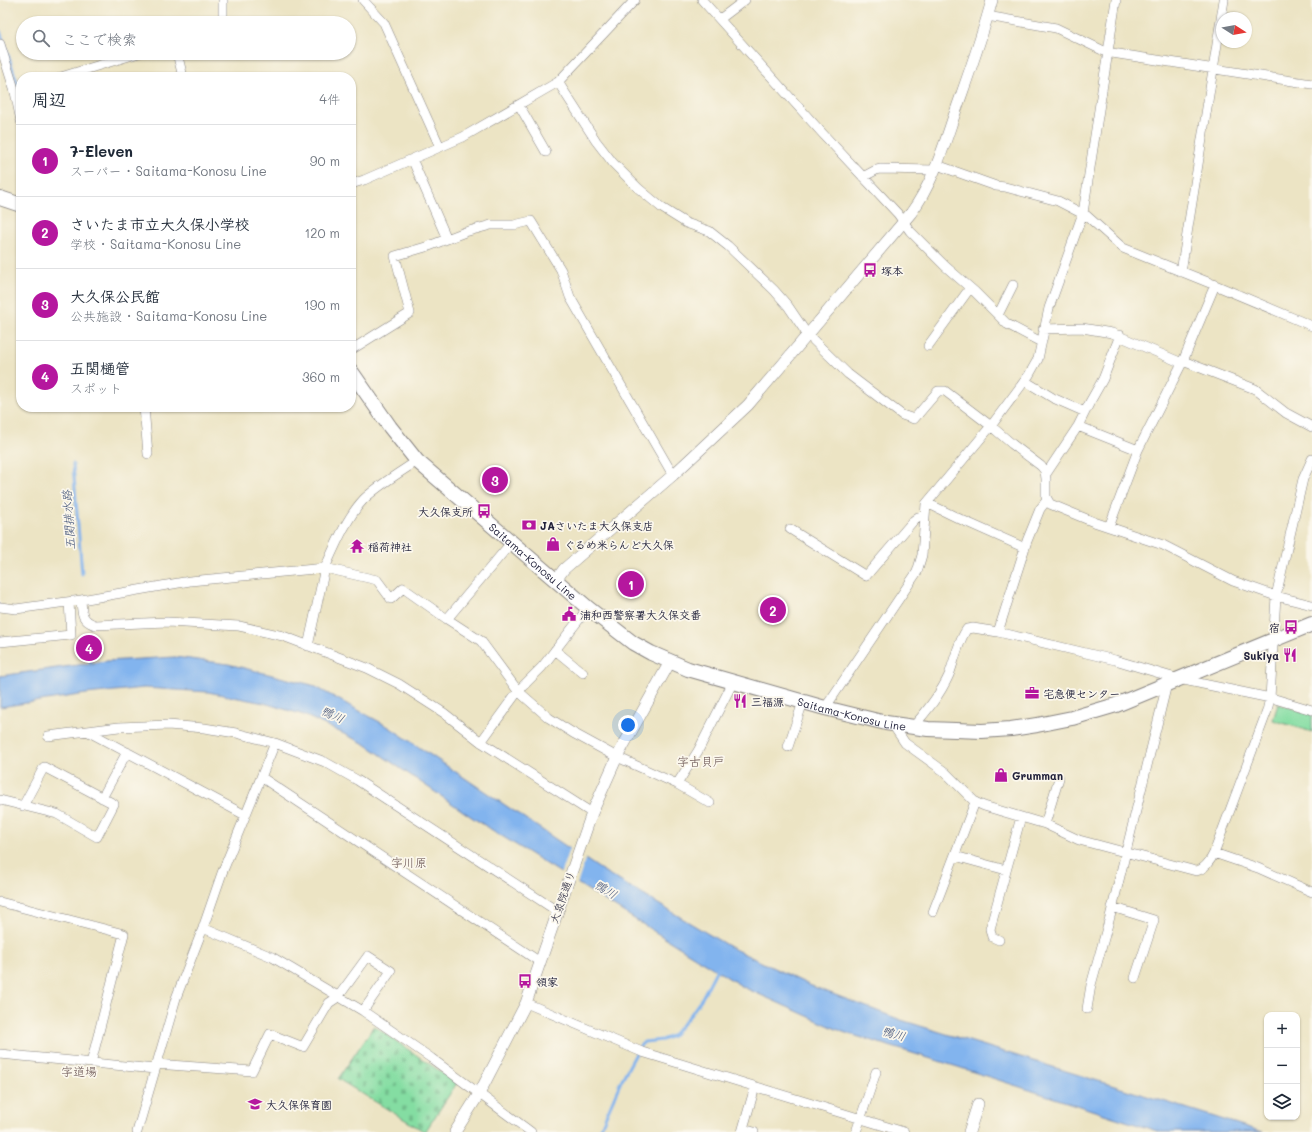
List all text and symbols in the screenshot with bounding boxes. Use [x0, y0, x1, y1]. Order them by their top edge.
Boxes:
north arrow [1216, 12, 1252, 48]
search box [16, 16, 356, 60]
icon: search [30, 27, 52, 49]
text: ここで検索 [62, 29, 137, 49]
text: 周辺 [32, 88, 66, 110]
text: 4件 [319, 90, 340, 107]
text: 7-Eleven [70, 141, 133, 161]
text: 1 [42, 152, 48, 169]
text: 90 m [310, 152, 340, 169]
text: スーパー · Saitama-Konosu Line [70, 162, 267, 179]
text: さいたま市立大久保小学校 [70, 214, 250, 234]
text: 2 [41, 224, 49, 241]
text: 120 m [304, 224, 340, 241]
text: 学校 · Saitama-Konosu Line [70, 235, 241, 252]
bus stop icon: 塚本 [862, 262, 878, 278]
place label: 塚本 [881, 263, 903, 278]
text: 大久保公民館 [70, 286, 160, 306]
text: 3 [41, 296, 49, 313]
text: 190 m [304, 296, 340, 313]
text: 公共施設 · Saitama-Konosu Line [70, 307, 267, 324]
text: 五関樋管 [70, 358, 130, 378]
text: 4 [41, 368, 49, 385]
text: 360 m [302, 368, 340, 385]
text: スポット [70, 379, 122, 396]
pin: 3 [482, 465, 508, 495]
water label: 五関排水路 [58, 489, 78, 550]
bus stop icon: 大久保支所 [476, 503, 492, 519]
place label: 大久保支所 [418, 504, 473, 519]
bank icon: JAさいたま大久保支店 [521, 517, 537, 533]
place label: JAさいたま大久保支店 [540, 518, 654, 533]
street label: Saitama-Konosu Line [486, 519, 581, 603]
shop icon: ぐるめ米らんど大久保 [545, 536, 561, 552]
place label: ぐるめ米らんど大久保 [564, 537, 674, 552]
temple icon: 稲荷神社 [349, 538, 365, 554]
place label: 稲荷神社 [368, 539, 412, 554]
pin: 1 [618, 569, 644, 599]
pin: 2 [760, 595, 786, 625]
public building icon: 浦和西警察署大久保交番 [561, 606, 577, 622]
place label: 浦和西警察署大久保交番 [580, 607, 701, 622]
bus stop icon: 宿 [1283, 619, 1299, 635]
place label: 宿 [1269, 620, 1280, 635]
pin: 4 [76, 633, 102, 663]
restaurant icon: Sukiya [1282, 647, 1298, 663]
place label: Sukiya [1243, 648, 1279, 663]
office icon: 宅急便センター [1024, 685, 1040, 701]
place label: 宅急便センター [1043, 686, 1120, 701]
restaurant icon: 三福源 [732, 693, 748, 709]
street label: Saitama-Konosu Line [796, 693, 907, 733]
place label: 三福源 [751, 694, 784, 709]
water label: 鴨川 [319, 702, 347, 726]
your location [618, 715, 638, 735]
district label: 字古貝戸 [677, 753, 725, 769]
shop icon: Grumman [993, 767, 1009, 783]
place label: Grumman [1012, 768, 1063, 783]
district label: 字川原 [391, 854, 427, 870]
street label: 大泉院通り [546, 869, 578, 925]
water label: 鴨川 [592, 876, 620, 902]
bus stop icon: 領家 [517, 973, 533, 989]
place label: 領家 [536, 974, 558, 989]
map controls [1264, 1012, 1300, 1120]
button: + [1264, 1012, 1300, 1048]
water label: 鴨川 [880, 1022, 908, 1044]
button: − [1264, 1048, 1300, 1084]
district label: 字道場 [61, 1063, 97, 1079]
button: layers [1264, 1084, 1300, 1120]
school or university icon: 大久保保育園 [247, 1096, 263, 1112]
place label: 大久保保育園 [266, 1097, 332, 1112]

